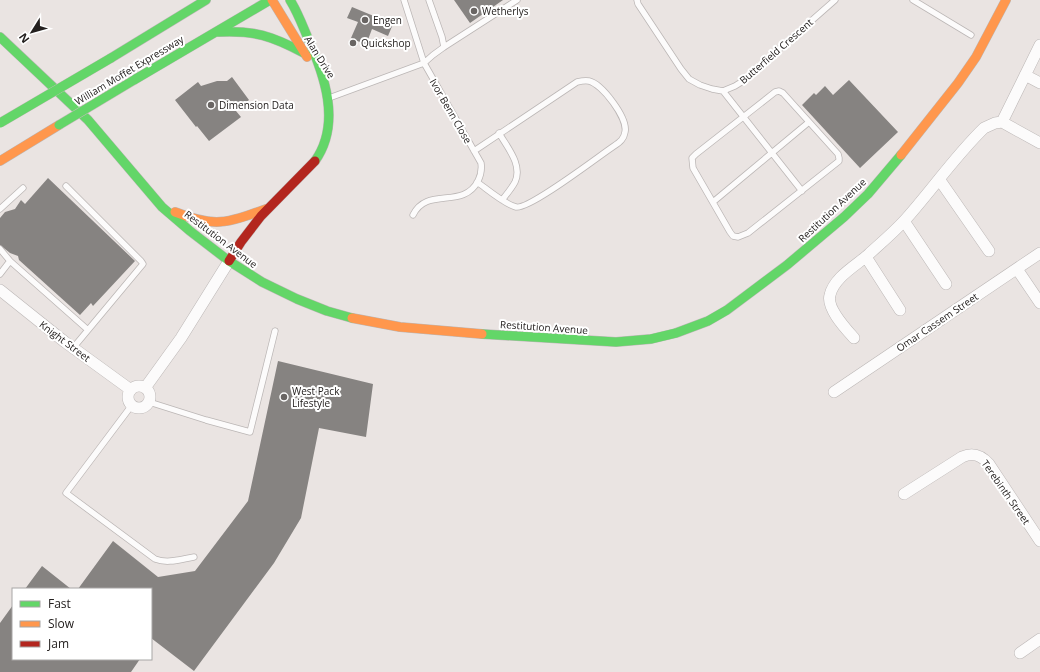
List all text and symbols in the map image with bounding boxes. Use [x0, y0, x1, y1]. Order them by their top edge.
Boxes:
place label: Wetherlys [482, 4, 529, 18]
marker: Wetherlys [469, 6, 479, 16]
north arrow [12, 12, 52, 52]
place label: Engen [373, 13, 402, 27]
marker: Engen [360, 15, 370, 25]
street label: Butterfield Crescent [736, 15, 816, 87]
text: N [15, 30, 32, 46]
street label: William Moffet Expressway [72, 31, 187, 108]
street label: Alan Drive [301, 33, 339, 81]
place label: Quickshop [361, 36, 411, 50]
marker: Quickshop [348, 38, 358, 48]
street label: Ivor Benn Close [427, 76, 475, 146]
place label: Dimension Data [219, 98, 294, 112]
marker: Dimension Data [206, 100, 216, 110]
street label: Restitution Avenue [795, 175, 869, 245]
street label: Restitution Avenue [182, 207, 261, 271]
street label: Omar Cassem Street [893, 289, 981, 355]
street label: Knight Street [37, 317, 94, 365]
street label: Restitution Avenue [500, 317, 589, 337]
place label: West Pack Lifestyle [292, 384, 340, 410]
marker: West Pack Lifestyle [279, 392, 289, 402]
street label: Terebinth Street [979, 457, 1034, 527]
legend [12, 588, 152, 660]
text: Fast [48, 595, 71, 612]
text: Slow [48, 615, 75, 632]
text: Jam [47, 635, 69, 652]

